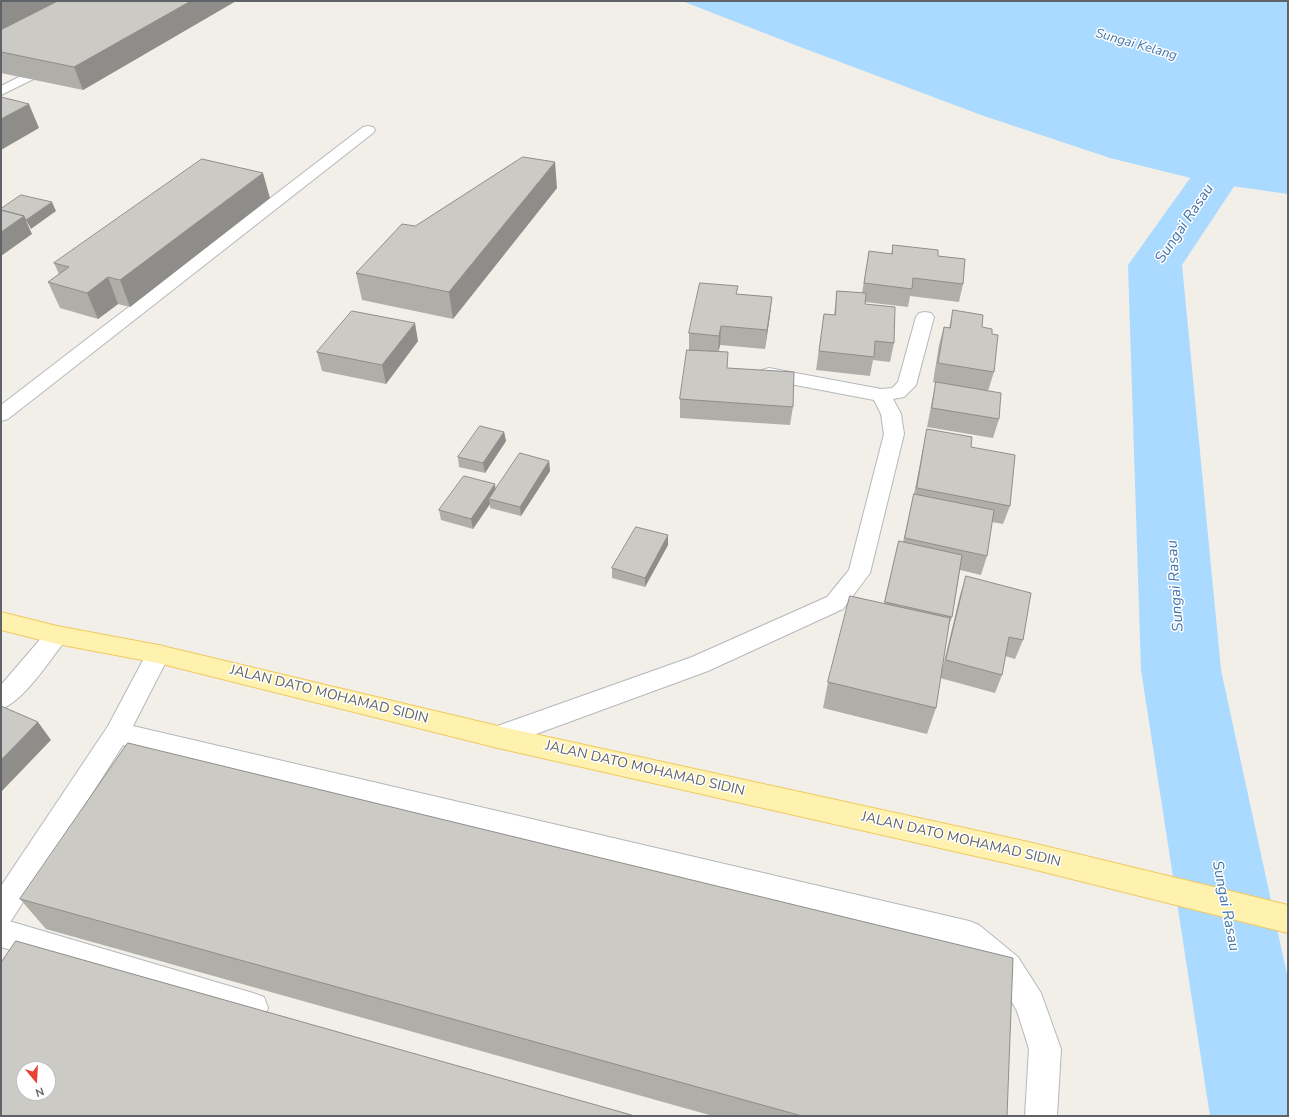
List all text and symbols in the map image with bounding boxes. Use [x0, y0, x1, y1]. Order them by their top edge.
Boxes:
water label: Sungai Kelang [1093, 26, 1179, 64]
water label: Sungai Rasau [1152, 181, 1218, 267]
water label: Sungai Rasau [1164, 540, 1188, 632]
street label: JALAN DATO MOHAMAD SIDIN [228, 662, 430, 728]
street label: JALAN DATO MOHAMAD SIDIN [544, 738, 746, 800]
street label: JALAN DATO MOHAMAD SIDIN [860, 809, 1062, 871]
water label: Sungai Rasau [1207, 859, 1243, 953]
north arrow [16, 1061, 56, 1101]
text: N [33, 1084, 46, 1100]

